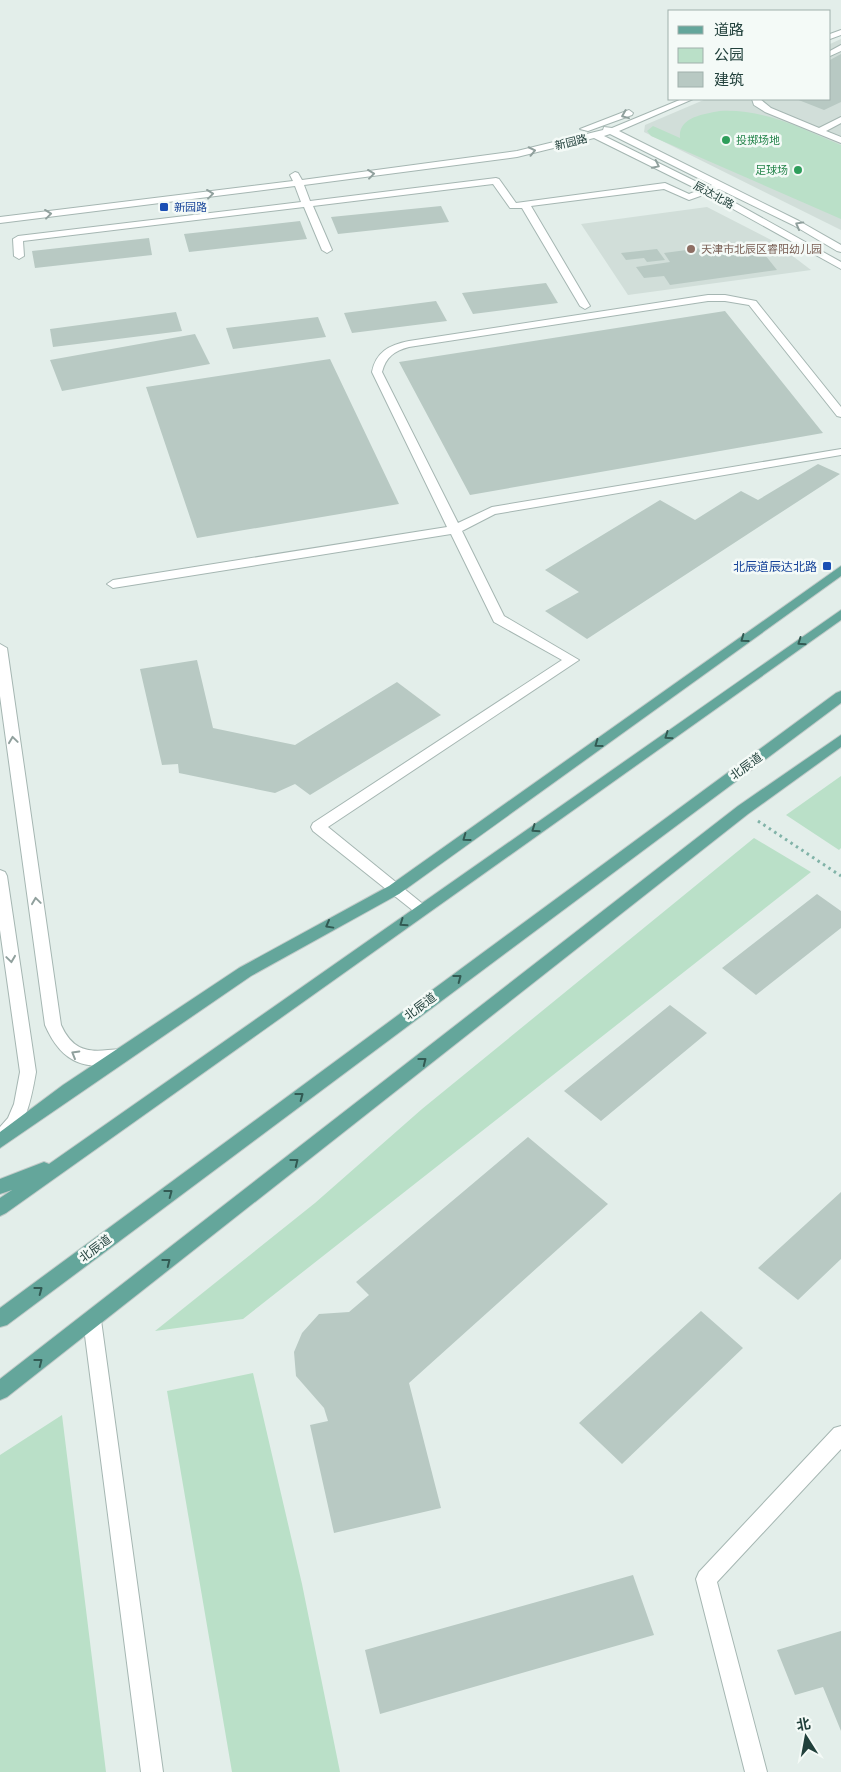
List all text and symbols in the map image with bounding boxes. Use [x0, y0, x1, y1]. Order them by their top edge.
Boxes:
legend [668, 10, 831, 100]
text: 道路 [714, 21, 744, 38]
text: 公园 [714, 46, 744, 63]
text: 建筑 [714, 71, 744, 88]
one-way arrow [621, 109, 630, 119]
street label: 新园路 [554, 132, 588, 152]
marker: 投掷场地 [720, 134, 732, 146]
place label: 投掷场地 [736, 134, 780, 146]
one-way arrow [527, 146, 536, 157]
one-way arrow [651, 159, 660, 169]
place label: 足球场 [755, 164, 788, 176]
marker: 足球场 [792, 164, 804, 176]
one-way arrow [367, 169, 375, 180]
street label: 辰达北路 [692, 179, 736, 211]
one-way arrow [206, 189, 214, 200]
marker: 新园路 [158, 201, 170, 213]
place label: 新园路 [174, 201, 207, 213]
one-way arrow [45, 209, 53, 220]
one-way arrow [795, 221, 804, 231]
marker: 天津市北辰区睿阳幼儿园 [685, 243, 697, 255]
place label: 天津市北辰区睿阳幼儿园 [701, 243, 822, 255]
place label: 北辰道辰达北路 [733, 560, 817, 573]
marker: 北辰道辰达北路 [821, 560, 833, 572]
one-way arrow [741, 633, 750, 642]
one-way arrow [797, 636, 807, 645]
one-way arrow [664, 730, 674, 739]
one-way arrow [8, 736, 19, 744]
one-way arrow [594, 738, 604, 747]
street label: 北辰道 [728, 750, 764, 782]
one-way arrow [532, 823, 541, 832]
one-way arrow [463, 833, 472, 841]
one-way arrow [31, 896, 42, 904]
one-way arrow [399, 917, 408, 926]
one-way arrow [325, 919, 334, 929]
one-way arrow [5, 955, 16, 963]
one-way arrow [452, 975, 462, 984]
street label: 北辰道 [402, 990, 438, 1022]
one-way arrow [71, 1050, 80, 1060]
one-way arrow [417, 1058, 426, 1067]
one-way arrow [294, 1093, 304, 1102]
one-way arrow [289, 1159, 298, 1167]
one-way arrow [163, 1190, 173, 1199]
street label: 北辰道 [77, 1232, 113, 1264]
one-way arrow [161, 1259, 170, 1267]
one-way arrow [33, 1287, 43, 1296]
one-way arrow [33, 1358, 42, 1367]
north arrow [781, 1712, 831, 1762]
text: 北 [795, 1715, 812, 1733]

